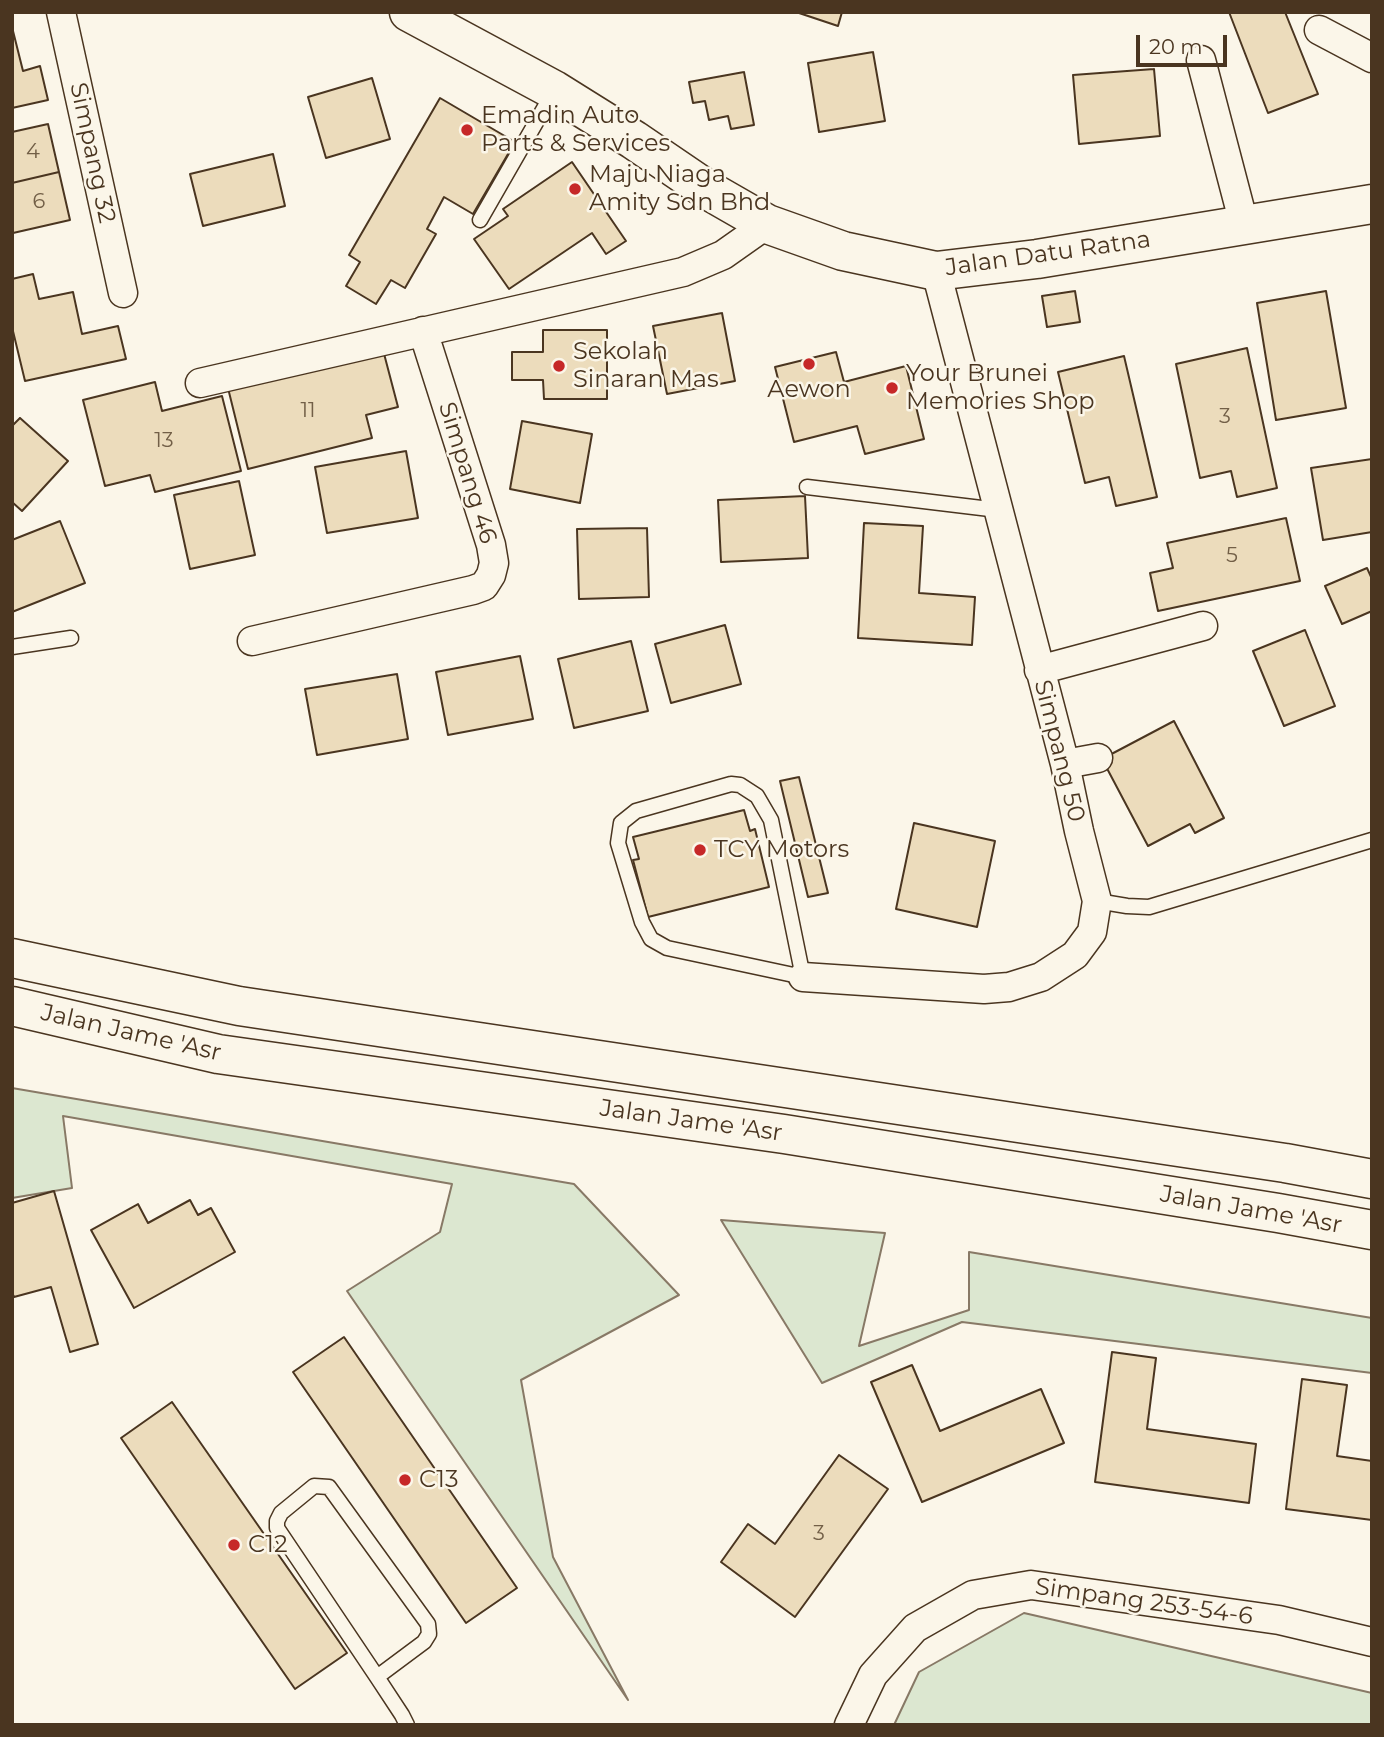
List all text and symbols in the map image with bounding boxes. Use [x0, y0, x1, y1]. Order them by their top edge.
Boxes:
scale bar [1139, 21, 1230, 65]
text: 20 m [1149, 34, 1203, 59]
street label: Simpang 32 [63, 80, 121, 226]
place label: Emadin Auto Parts & Services [481, 102, 670, 158]
marker: Emadin Auto Parts & Services [459, 122, 475, 138]
house number: 4 [26, 139, 40, 165]
place label: Maju Niaga Amity Sdn Bhd [589, 161, 770, 217]
marker: Maju Niaga Amity Sdn Bhd [567, 181, 583, 197]
house number: 6 [33, 189, 45, 215]
street label: Jalan Datu Ratna [944, 225, 1152, 283]
place label: Sekolah Sinaran Mas [573, 338, 719, 394]
marker: Aewon [801, 356, 817, 372]
marker: Sekolah Sinaran Mas [551, 358, 567, 374]
place label: Your Brunei Memories Shop [906, 360, 1095, 416]
place label: Aewon [767, 376, 851, 404]
marker: Your Brunei Memories Shop [884, 380, 900, 396]
house number: 11 [300, 398, 316, 424]
street label: Simpang 46 [432, 399, 502, 547]
house number: 3 [1219, 404, 1231, 430]
house number: 13 [154, 428, 174, 454]
house number: 5 [1226, 543, 1238, 569]
street label: Simpang 50 [1027, 677, 1091, 825]
place label: TCY Motors [714, 836, 849, 864]
marker: TCY Motors [692, 842, 708, 858]
street label: Jalan Jame 'Asr [38, 998, 224, 1068]
street label: Jalan Jame 'Asr [598, 1094, 784, 1148]
street label: Jalan Jame 'Asr [1158, 1180, 1344, 1240]
place label: C13 [419, 1466, 458, 1494]
marker: C13 [397, 1472, 413, 1488]
house number: 3 [813, 1521, 825, 1547]
place label: C12 [248, 1531, 288, 1559]
marker: C12 [226, 1537, 242, 1553]
street label: Simpang 253-54-6 [1033, 1572, 1255, 1632]

